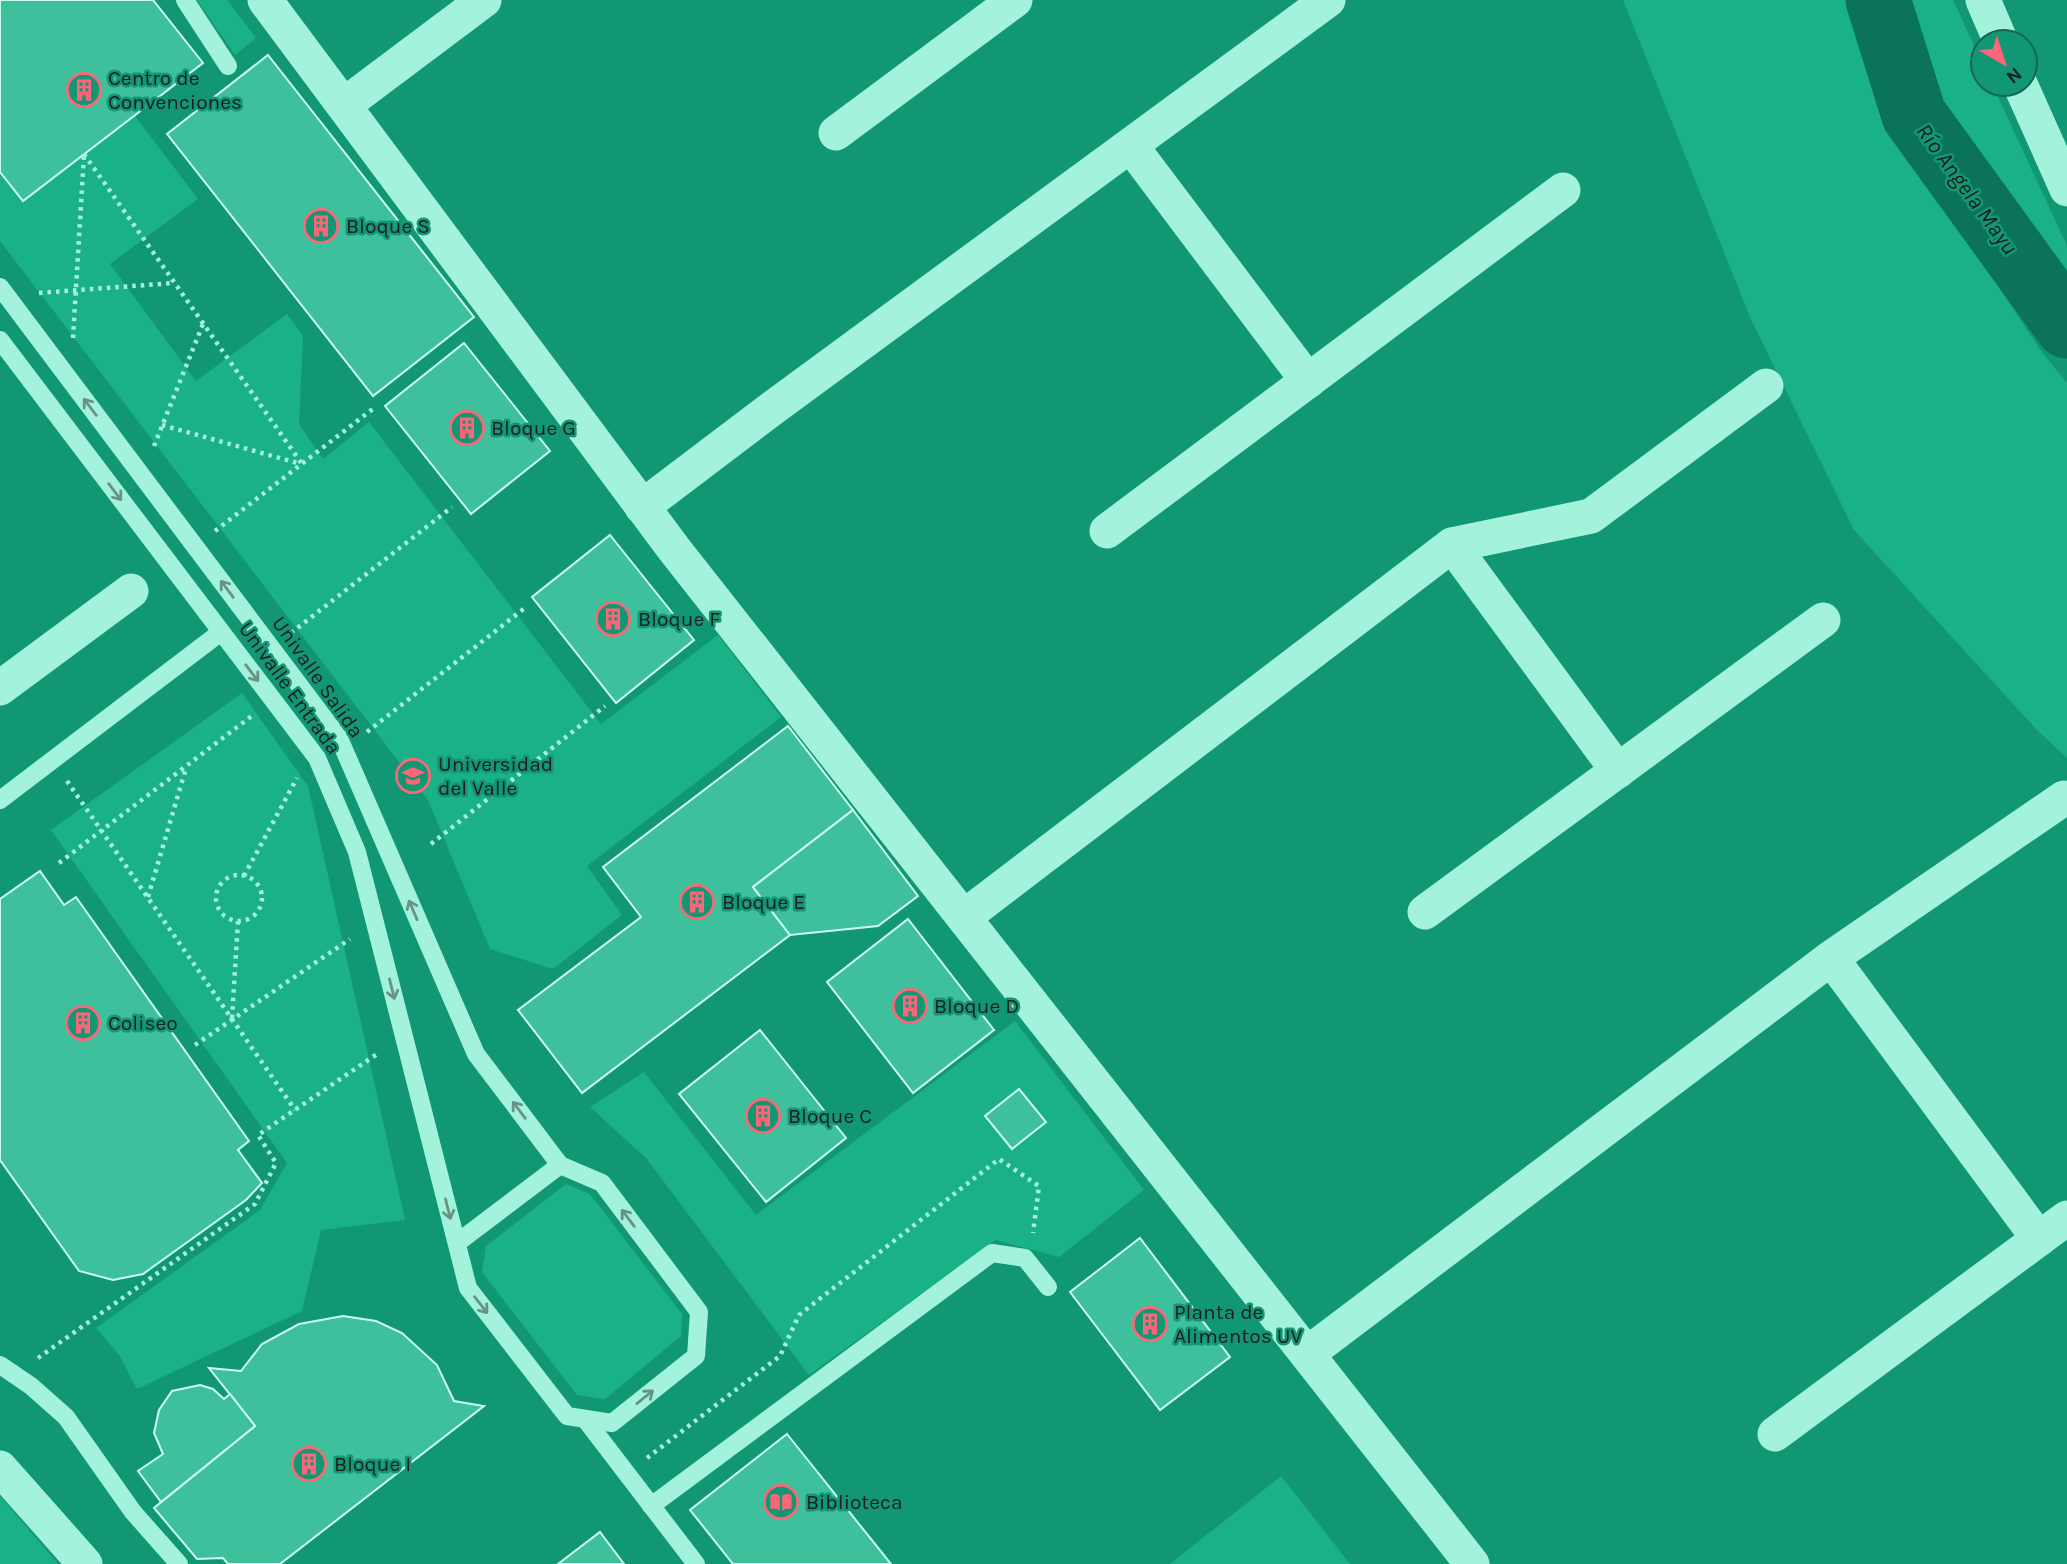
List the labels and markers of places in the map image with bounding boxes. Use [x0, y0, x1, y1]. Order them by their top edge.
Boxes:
place label: Centro de Convenciones [108, 66, 242, 114]
building icon: Centro de Convenciones [65, 71, 103, 109]
building icon: Bloque S [302, 207, 340, 245]
place label: Bloque S [346, 214, 430, 238]
building icon: Bloque G [448, 409, 486, 447]
place label: Bloque G [491, 416, 576, 440]
building icon: Bloque F [594, 600, 632, 638]
place label: Bloque F [638, 607, 720, 631]
place label: Universidad del Valle [438, 752, 553, 800]
school or university icon: Universidad del Valle [394, 757, 432, 795]
building icon: Bloque E [678, 883, 716, 921]
place label: Bloque E [722, 890, 805, 914]
building icon: Bloque D [891, 987, 929, 1025]
place label: Bloque D [934, 994, 1019, 1018]
building icon: Coliseo [64, 1004, 102, 1042]
place label: Coliseo [108, 1011, 178, 1035]
building icon: Bloque C [744, 1097, 782, 1135]
place label: Bloque C [788, 1104, 872, 1128]
place label: Planta de Alimentos UV [1174, 1300, 1302, 1348]
building icon: Planta de Alimentos UV [1131, 1305, 1169, 1343]
building icon: Bloque I [290, 1445, 328, 1483]
place label: Bloque I [334, 1452, 411, 1476]
library icon: Biblioteca [762, 1483, 800, 1521]
place label: Biblioteca [806, 1490, 902, 1514]

